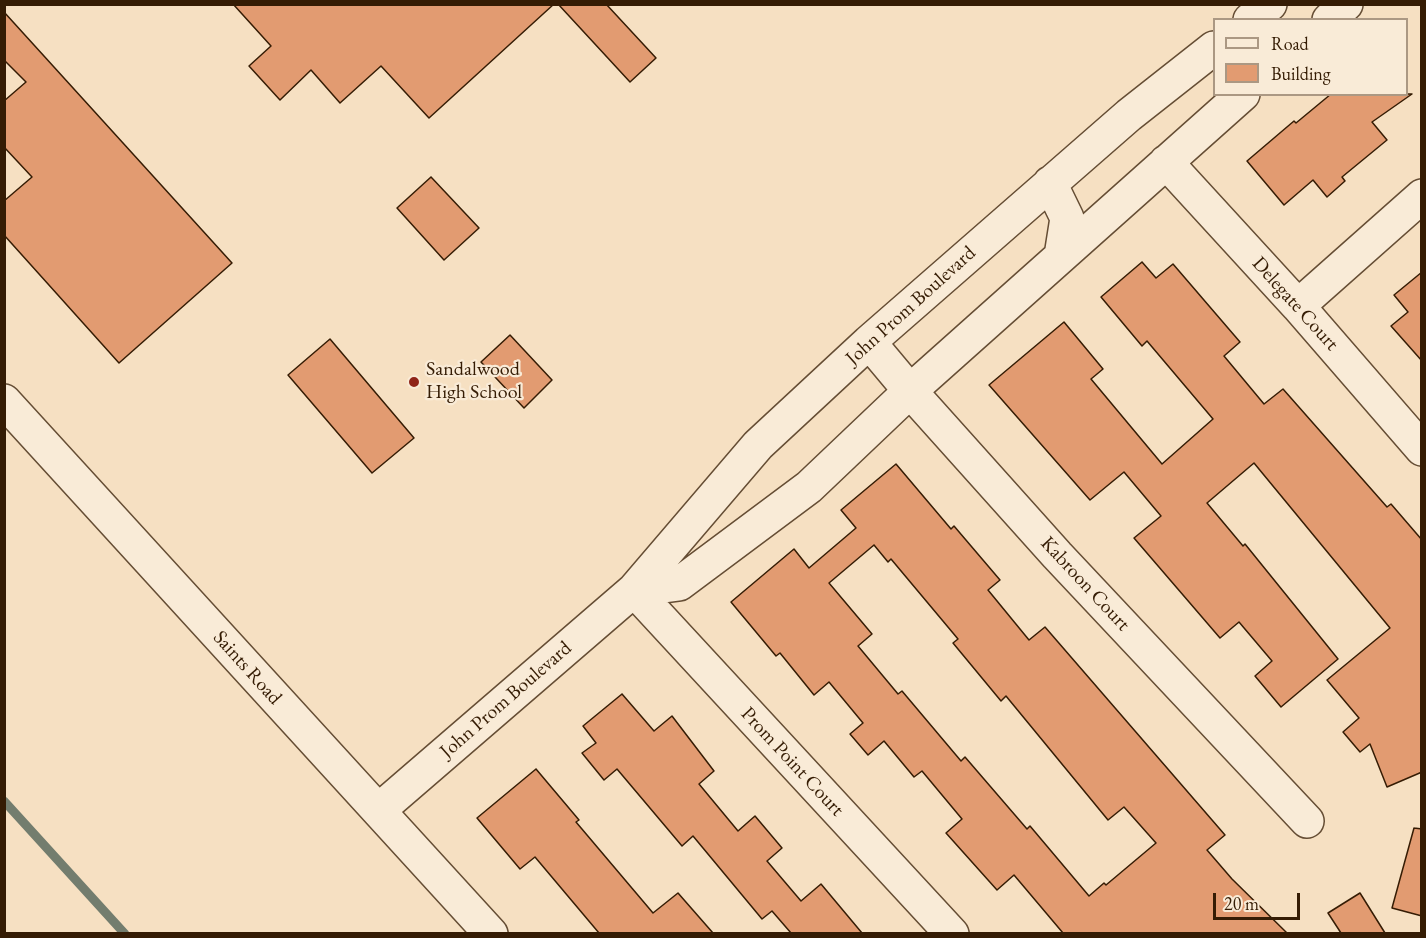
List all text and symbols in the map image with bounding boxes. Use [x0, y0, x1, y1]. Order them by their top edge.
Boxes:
legend [1213, 18, 1408, 96]
text: Road [1271, 32, 1309, 55]
text: Building [1271, 62, 1331, 85]
street label: John Prom Boulevard [841, 241, 981, 371]
street label: Delegate Court [1247, 252, 1343, 356]
place label: Sandalwood High School [426, 358, 522, 405]
marker: Sandalwood High School [407, 375, 421, 389]
street label: Kabroon Court [1035, 532, 1135, 636]
street label: Saints Road [208, 626, 286, 710]
street label: John Prom Boulevard [435, 636, 577, 764]
street label: Prom Point Court [735, 702, 849, 822]
scale bar [1216, 881, 1303, 919]
text: 20 m [1224, 892, 1259, 915]

